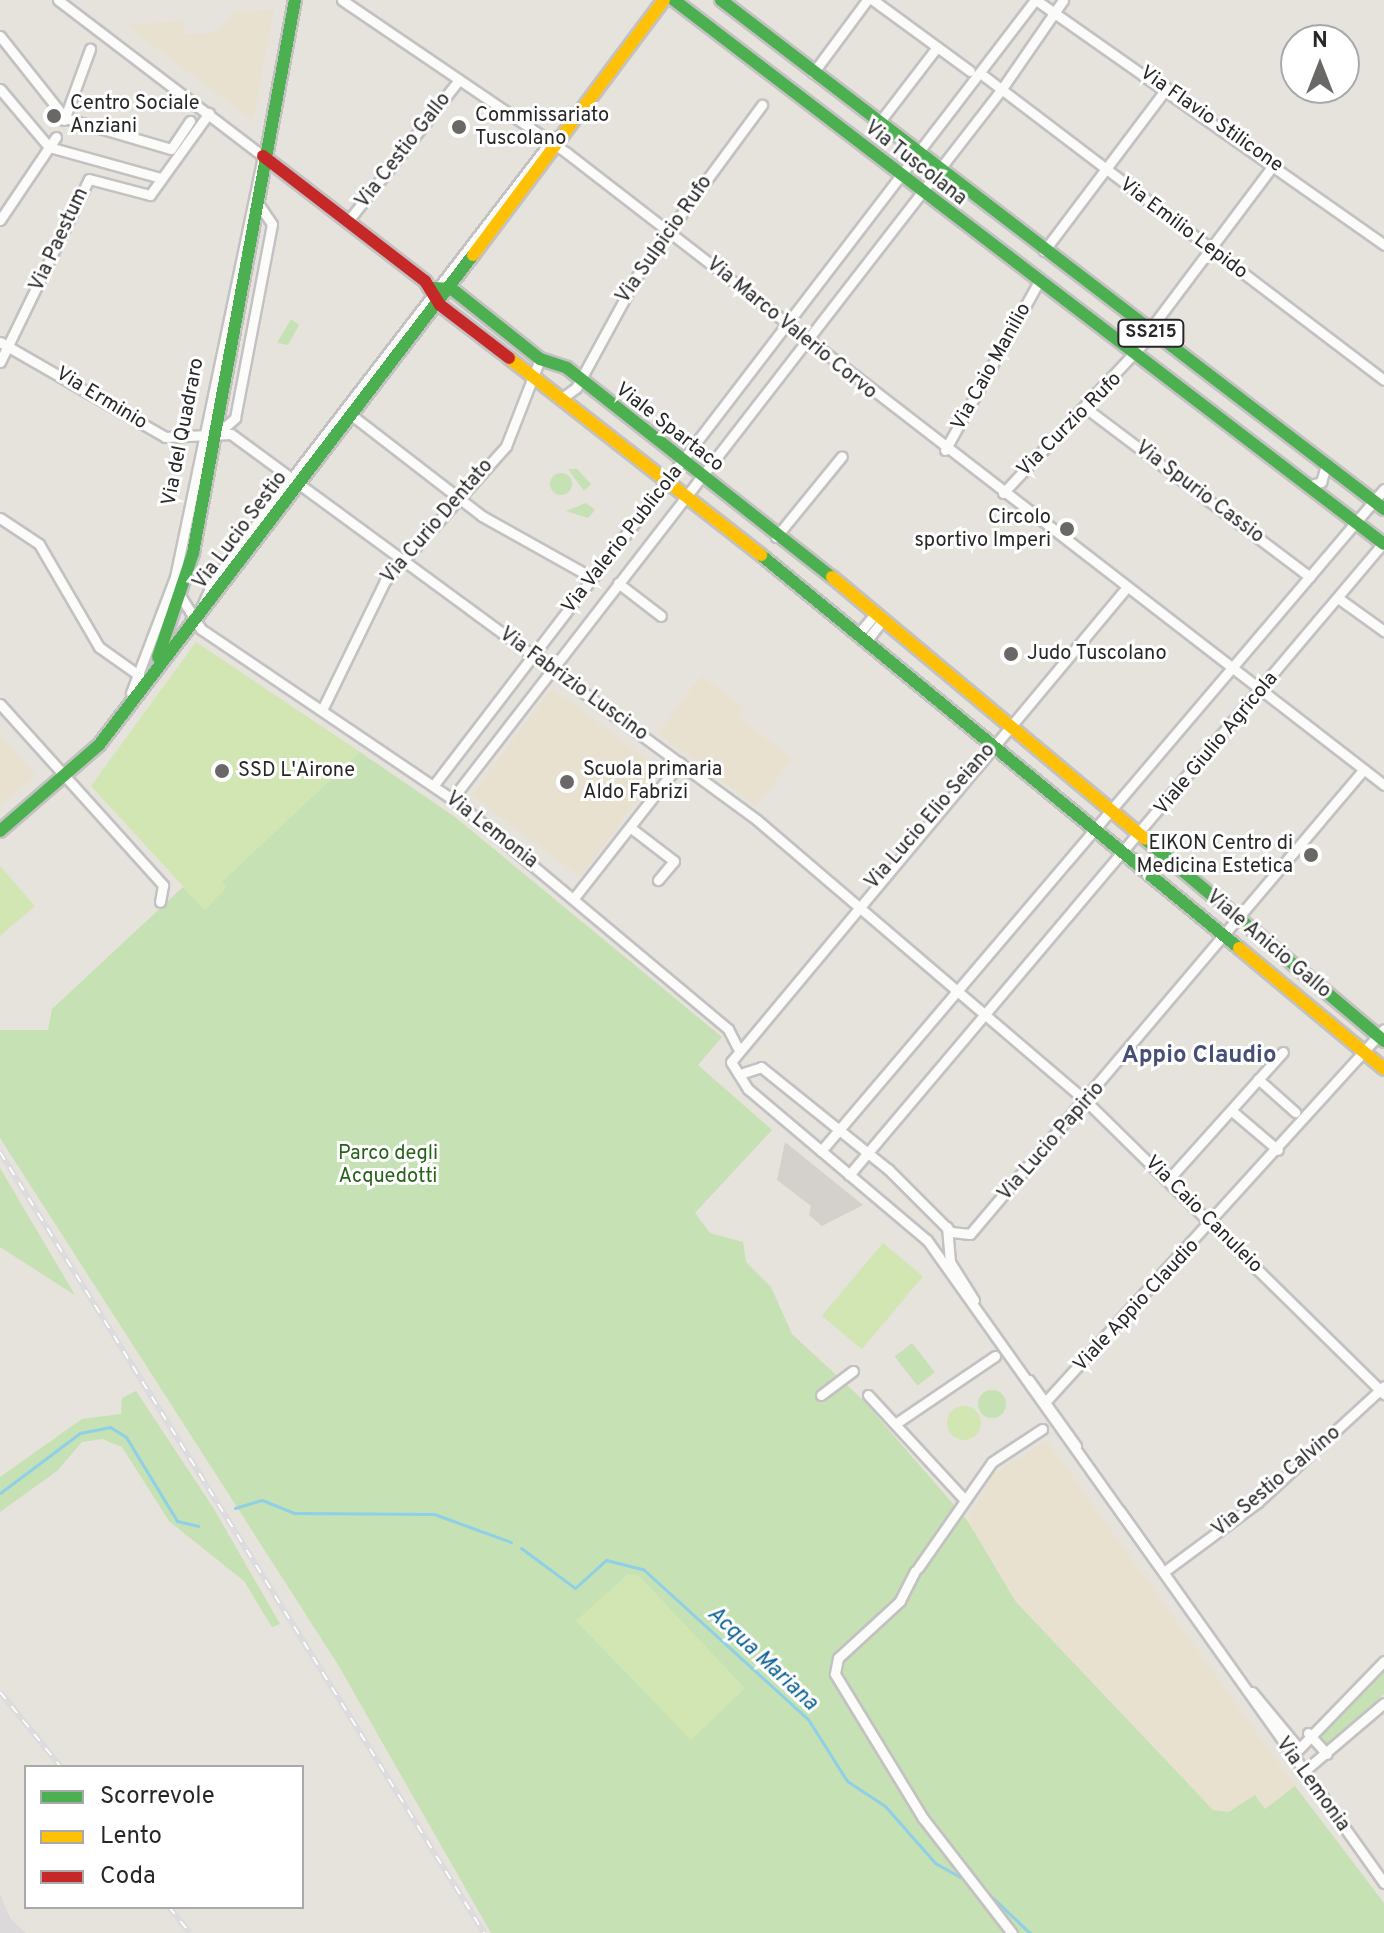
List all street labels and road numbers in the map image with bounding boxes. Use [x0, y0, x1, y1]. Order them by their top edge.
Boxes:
street label: Via Flavio Stilicone [1135, 62, 1287, 178]
street label: Via Cestio Gallo [351, 88, 457, 214]
street label: Via Tuscolana [859, 116, 971, 212]
street label: Via Sulpicio Rufo [612, 171, 718, 309]
street label: Via Emilio Lepido [1114, 173, 1252, 285]
street label: Via Paestum [26, 184, 94, 296]
street label: Via Marco Valerio Corvo [701, 253, 881, 405]
street label: Via Caio Manilio [947, 299, 1037, 435]
road number: SS215 [1117, 319, 1185, 347]
street label: Via del Quadraro [158, 356, 210, 508]
street label: Via Erminio [51, 362, 151, 436]
street label: Via Curzio Rufo [1013, 368, 1127, 482]
street label: Viale Spartaco [610, 378, 728, 478]
street label: Via Spurio Cassio [1130, 437, 1268, 549]
street label: Via Curio Dentato [377, 455, 499, 589]
street label: Via Valerio Publicola [557, 461, 689, 619]
street label: Via Lucio Sestio [189, 467, 293, 595]
street label: Via Fabrizio Luscino [494, 623, 652, 747]
street label: Viale Giulio Agricola [1150, 667, 1284, 821]
street label: Via Lucio Elio Seiano [861, 739, 1001, 895]
street label: Via Lemonia [440, 787, 542, 875]
street label: Viale Anicio Gallo [1200, 886, 1336, 1004]
street label: Via Lucio Papirio [994, 1078, 1110, 1206]
street label: Via Caio Canuleio [1139, 1151, 1267, 1279]
street label: Viale Appio Claudio [1069, 1234, 1205, 1378]
street label: Via Sestio Calvino [1208, 1422, 1346, 1542]
street label: Via Lemonia [1270, 1733, 1354, 1837]

